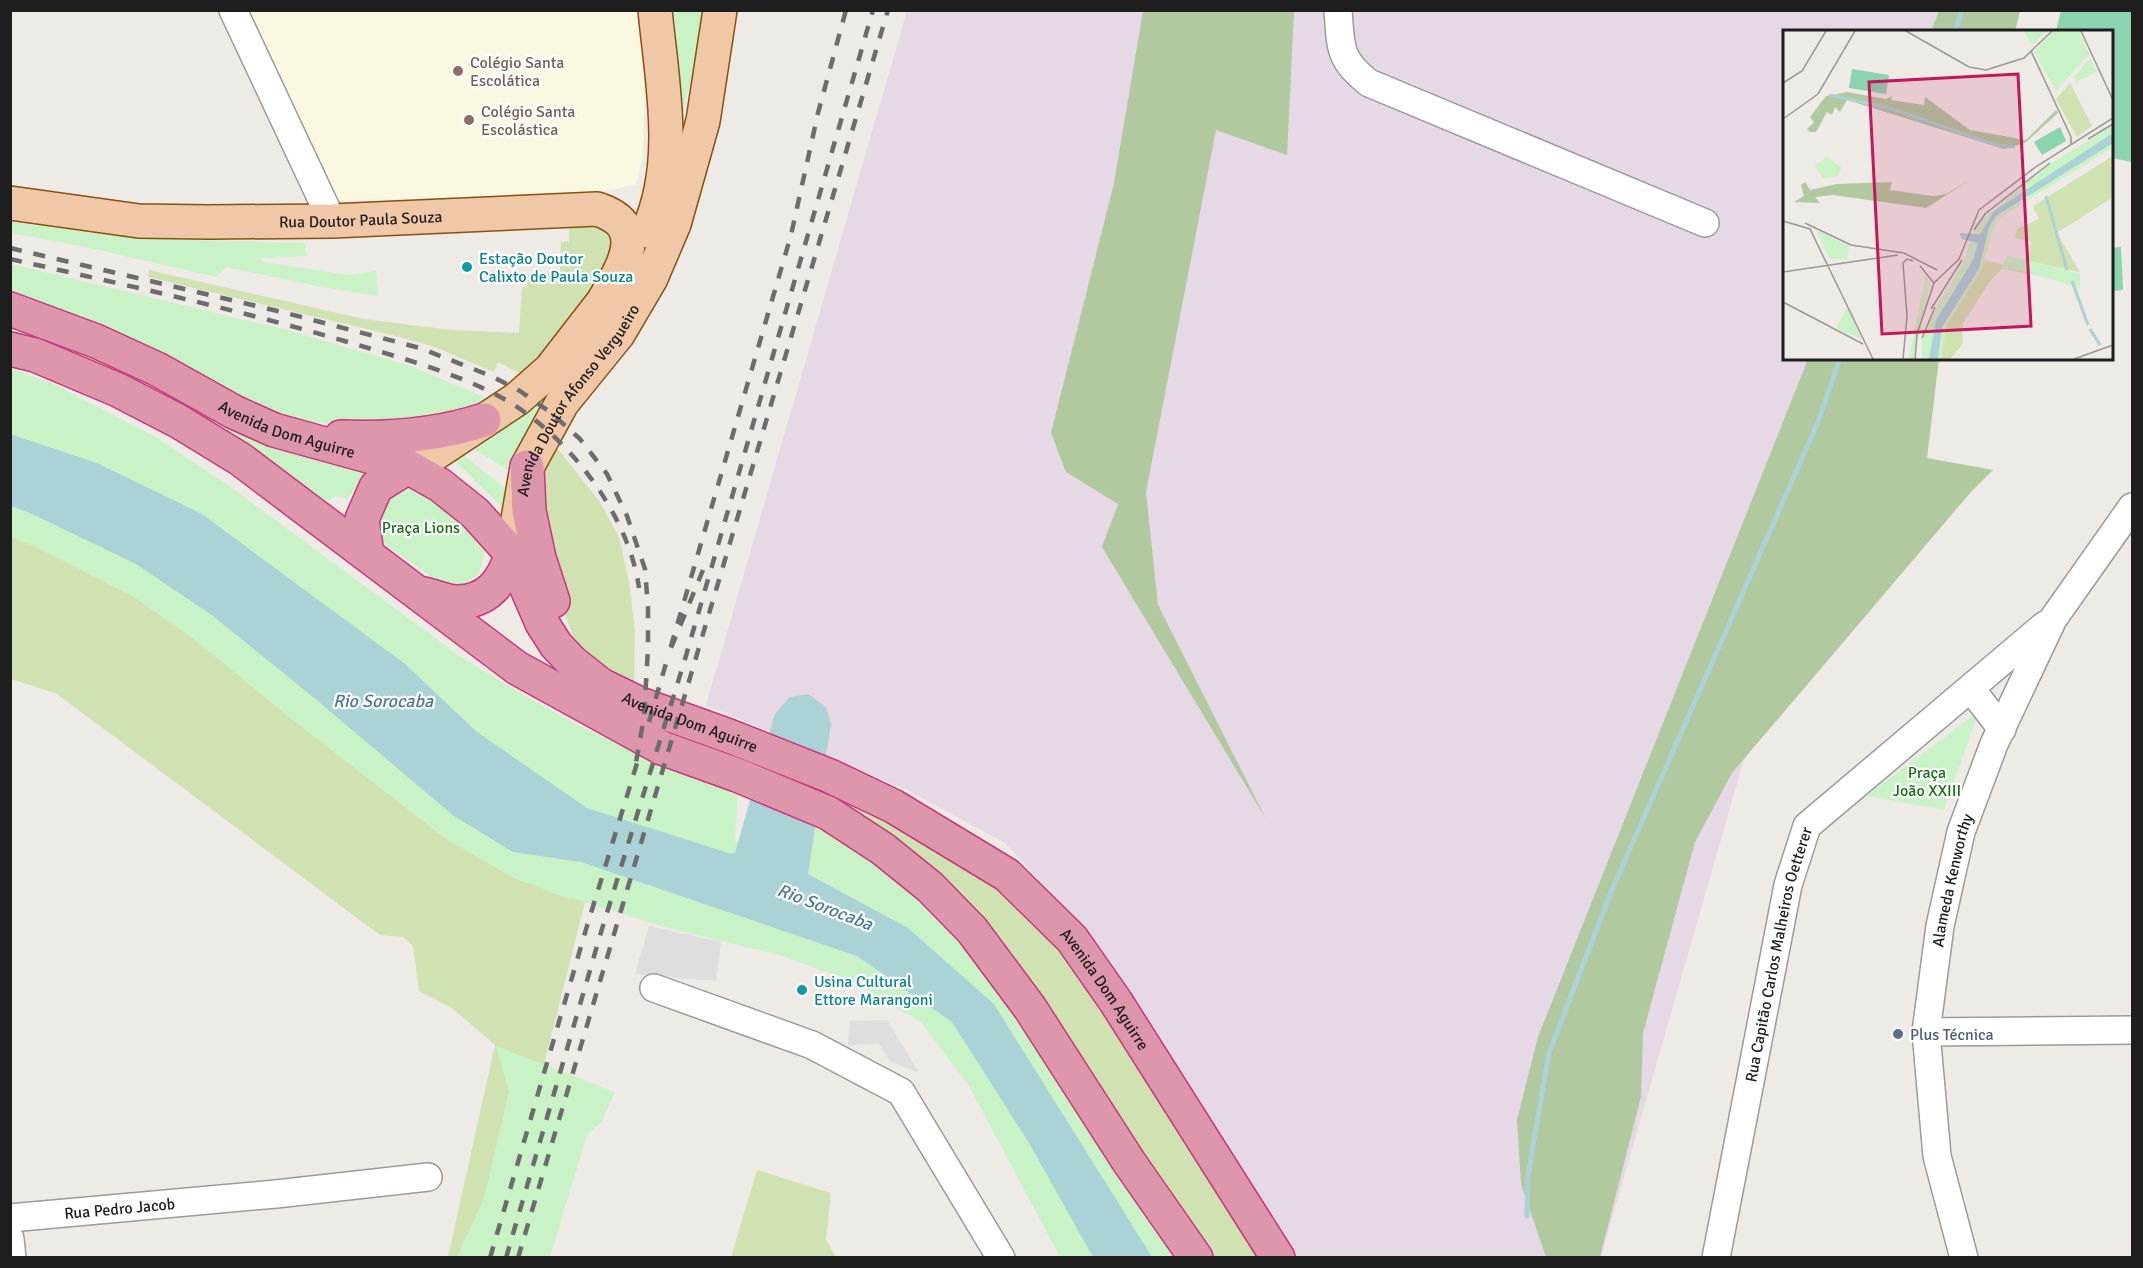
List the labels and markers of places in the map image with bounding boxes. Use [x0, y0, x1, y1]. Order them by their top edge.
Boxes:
place label: Colégio Santa Escolática [470, 53, 564, 91]
marker: Colégio Santa Escolática [451, 64, 465, 78]
place label: Colégio Santa Escolástica [481, 102, 575, 140]
marker: Colégio Santa Escolástica [462, 113, 476, 127]
place label: Estação Doutor Calixto de Paula Souza [479, 249, 633, 287]
marker: Estação Doutor Calixto de Paula Souza [460, 260, 474, 274]
place label: Usina Cultural Ettore Marangoni [814, 972, 933, 1010]
marker: Usina Cultural Ettore Marangoni [795, 983, 809, 997]
place label: Plus Técnica [1910, 1025, 1994, 1045]
marker: Plus Técnica [1891, 1027, 1905, 1041]

